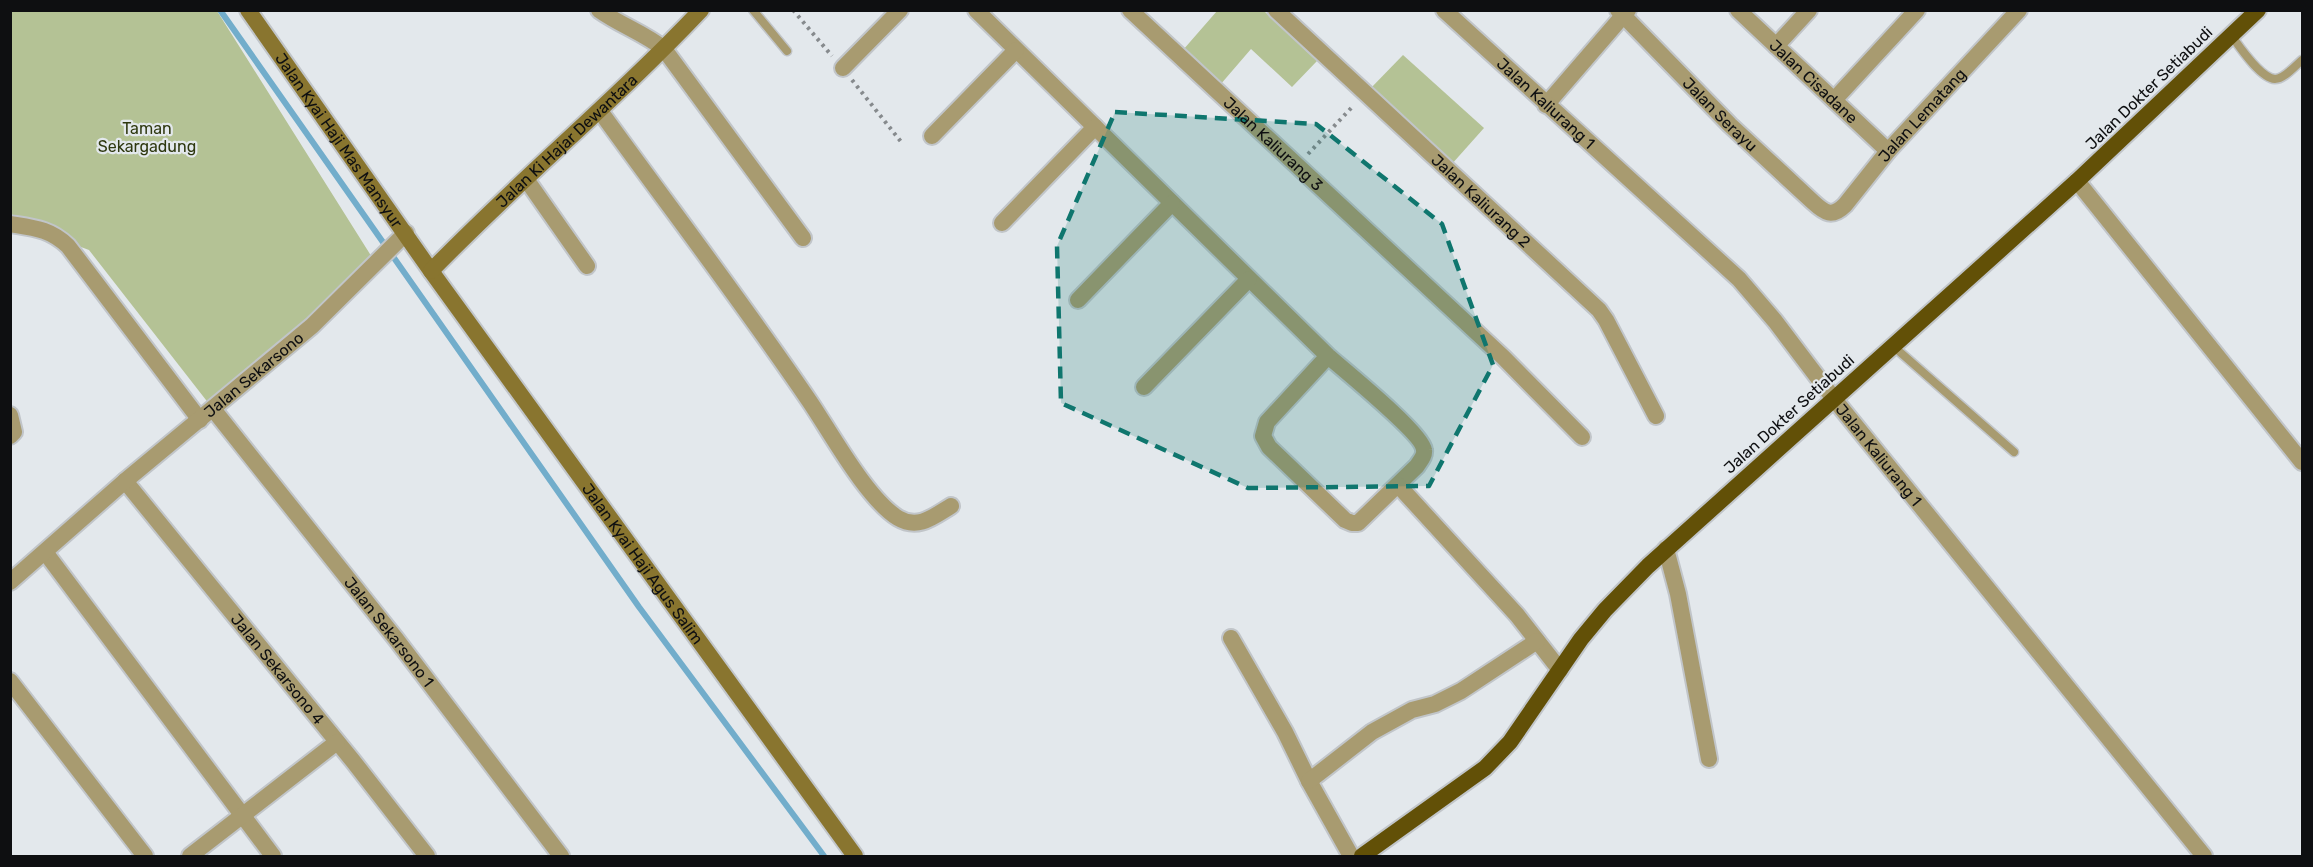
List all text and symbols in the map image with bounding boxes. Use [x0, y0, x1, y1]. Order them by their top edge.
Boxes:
street label: Jalan Dokter Setiabudi [2082, 22, 2216, 154]
street label: Jalan Cisadane [1766, 35, 1862, 127]
street label: Jalan Kyai Haji Mas Mansyur [272, 49, 407, 231]
street label: Jalan Kaliurang 1 [1493, 54, 1599, 152]
street label: Jalan Lematang [1874, 64, 1970, 165]
street label: Jalan Ki Hajar Dewantara [492, 70, 641, 211]
street label: Jalan Serayu [1679, 73, 1761, 155]
street label: Jalan Kaliurang 3 [1220, 93, 1327, 194]
park label: Taman Sekargadung [98, 119, 196, 156]
street label: Jalan Kaliurang 2 [1428, 150, 1535, 251]
street label: Jalan Sekarsono [200, 328, 307, 421]
street label: Jalan Dokter Setiabudi [1720, 350, 1858, 478]
street label: Jalan Kaliurang 1 [1832, 400, 1926, 510]
street label: Jalan Kyai Haji Agus Salim [578, 479, 708, 648]
street label: Jalan Sekarsono 1 [341, 573, 438, 690]
street label: Jalan Sekarsono 4 [227, 609, 329, 728]

